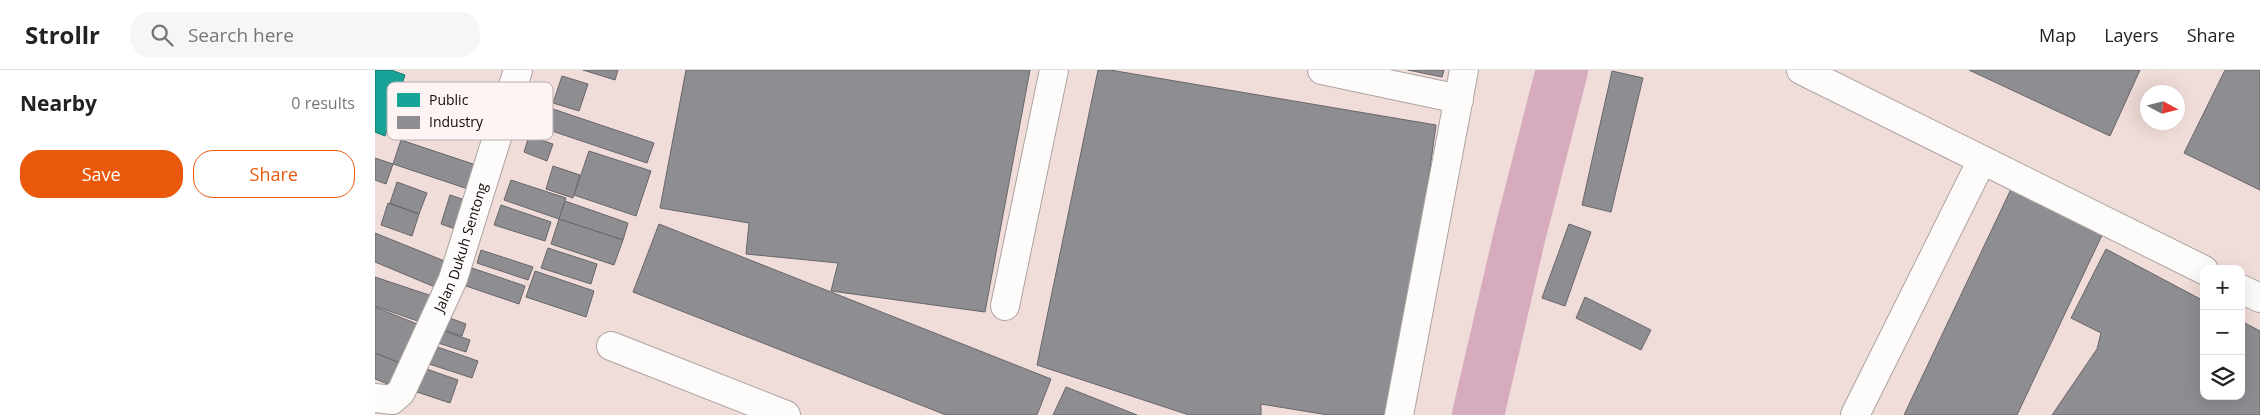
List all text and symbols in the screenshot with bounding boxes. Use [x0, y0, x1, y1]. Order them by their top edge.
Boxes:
search box [130, 12, 480, 57]
text: Strollr [25, 18, 100, 51]
icon: search [148, 21, 176, 49]
text: Search here [188, 22, 294, 48]
text: Map [2039, 23, 2076, 47]
text: Layers [2104, 23, 2159, 47]
text: Share [2187, 23, 2235, 47]
legend [387, 82, 553, 140]
north arrow [2140, 85, 2185, 130]
text: Nearby [20, 89, 97, 117]
text: Public [429, 90, 469, 109]
text: 0 results [291, 92, 355, 114]
text: Industry [429, 112, 484, 131]
button: Save [20, 150, 183, 198]
button: Share [193, 150, 355, 198]
street label: Jalan Dukuh Sentong [428, 180, 492, 317]
map controls [2200, 265, 2245, 400]
button: + [2200, 265, 2245, 310]
button: − [2200, 310, 2245, 355]
button: layers [2200, 355, 2245, 400]

